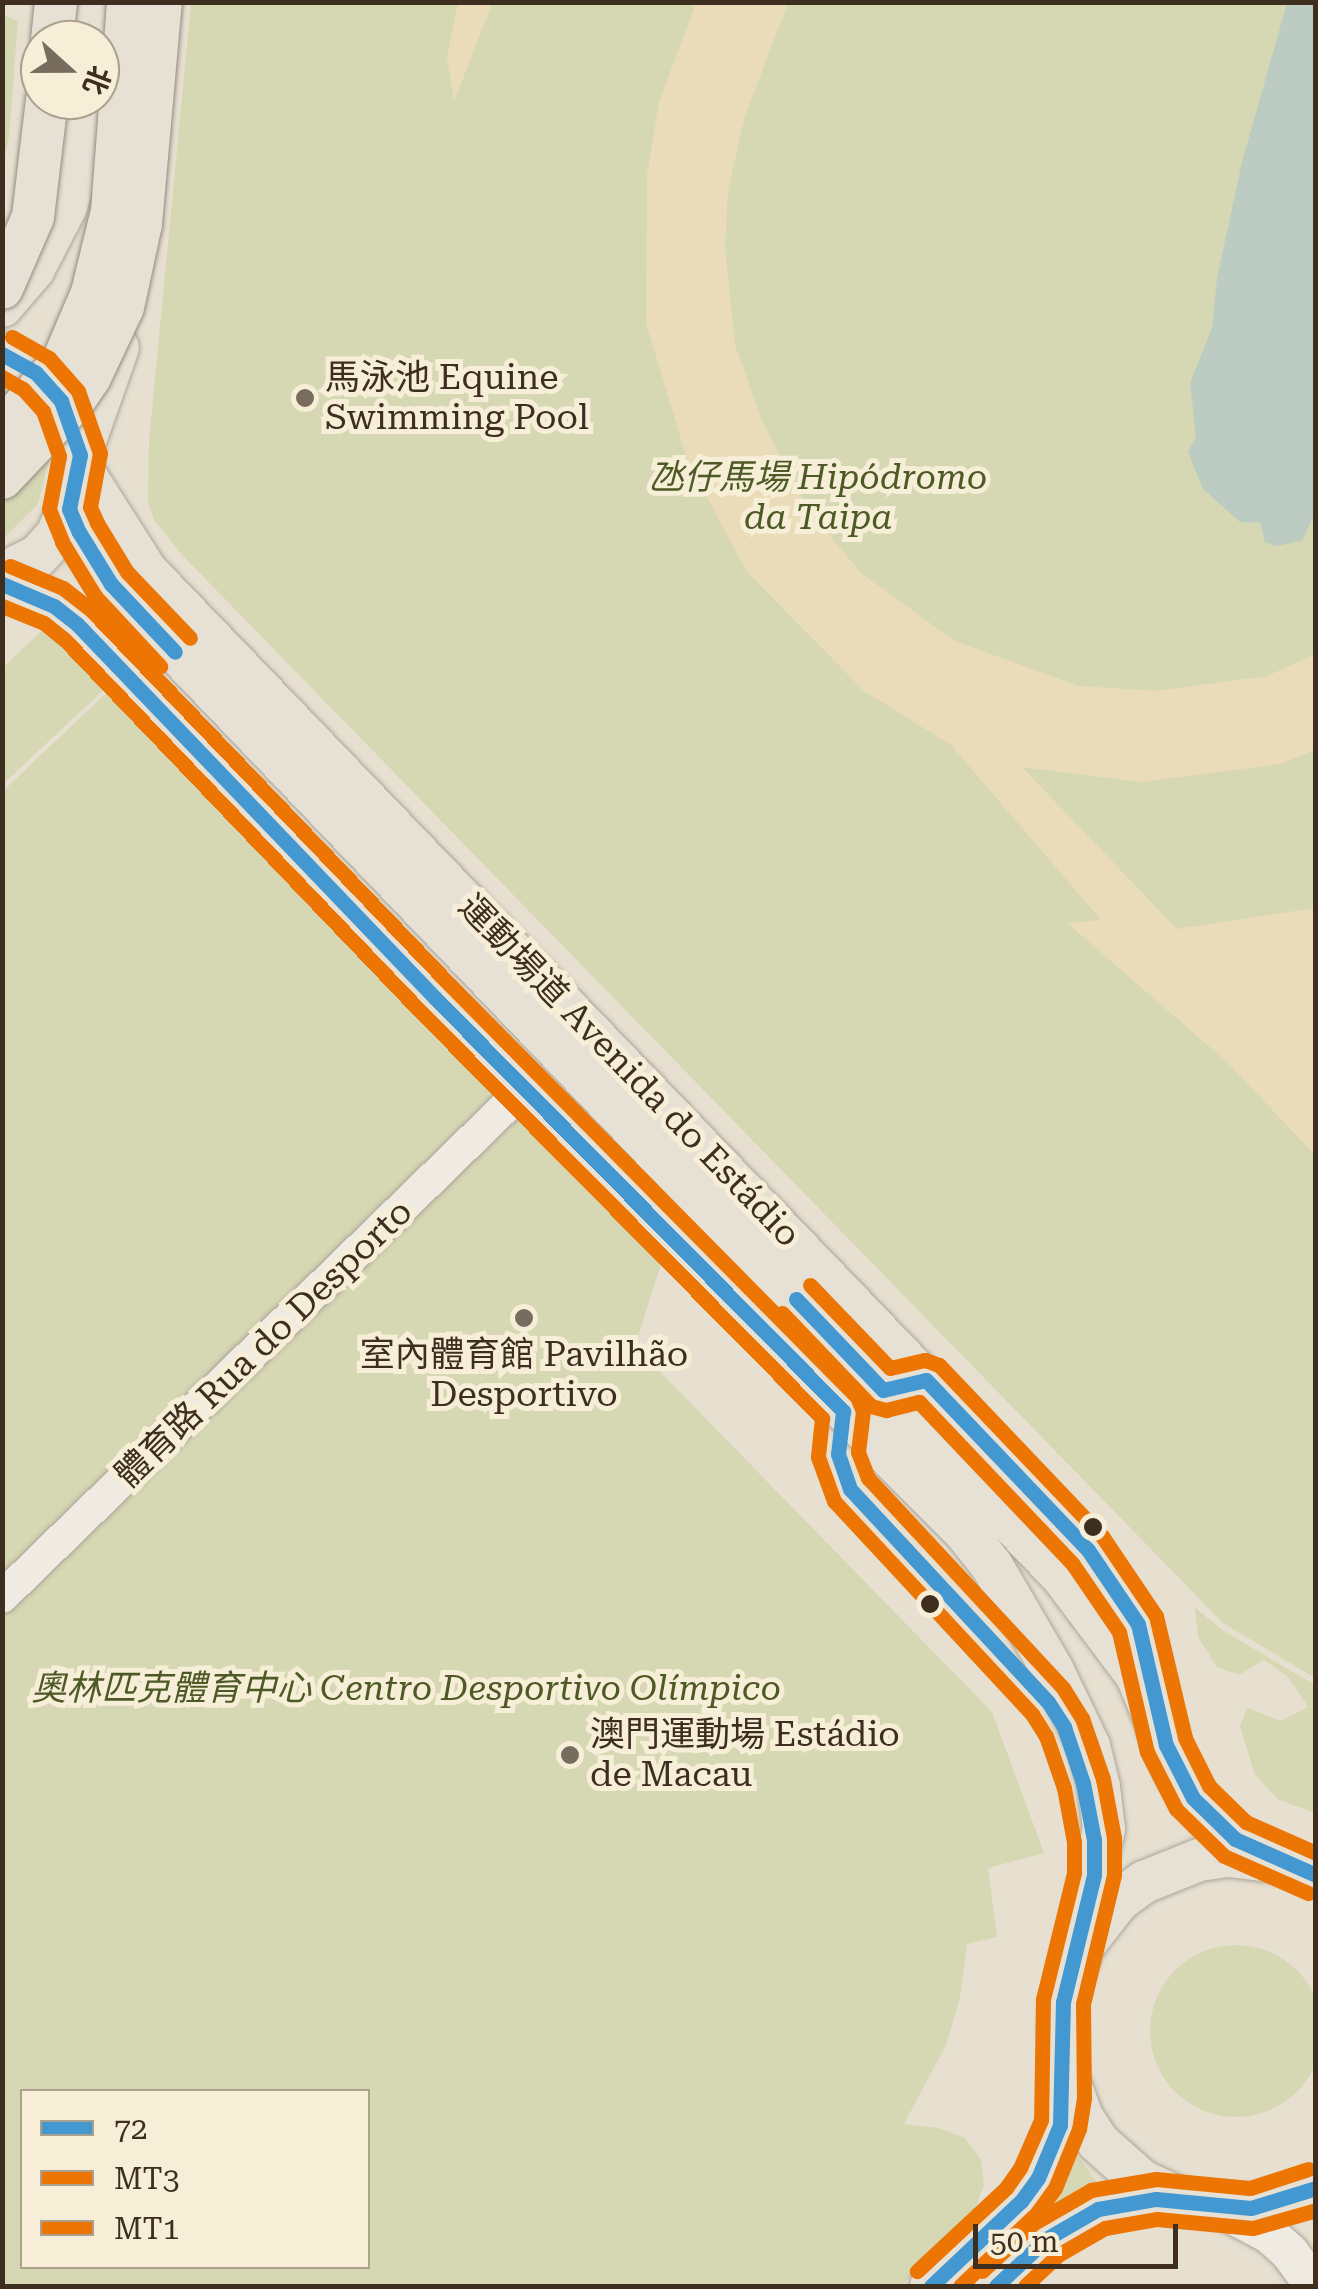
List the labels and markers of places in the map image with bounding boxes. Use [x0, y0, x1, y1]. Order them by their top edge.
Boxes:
place label: 馬泳池 Equine Swimming Pool [325, 357, 589, 439]
marker: 馬泳池 Equine Swimming Pool [294, 387, 316, 409]
marker: 室內體育館 Pavilhão Desportivo [513, 1307, 535, 1329]
place label: 室內體育館 Pavilhão Desportivo [360, 1334, 688, 1416]
unlabelled marker [1083, 1517, 1103, 1537]
unlabelled marker [920, 1594, 940, 1614]
place label: 澳門運動場 Estádio de Macau [590, 1714, 900, 1796]
marker: 澳門運動場 Estádio de Macau [559, 1744, 581, 1766]

